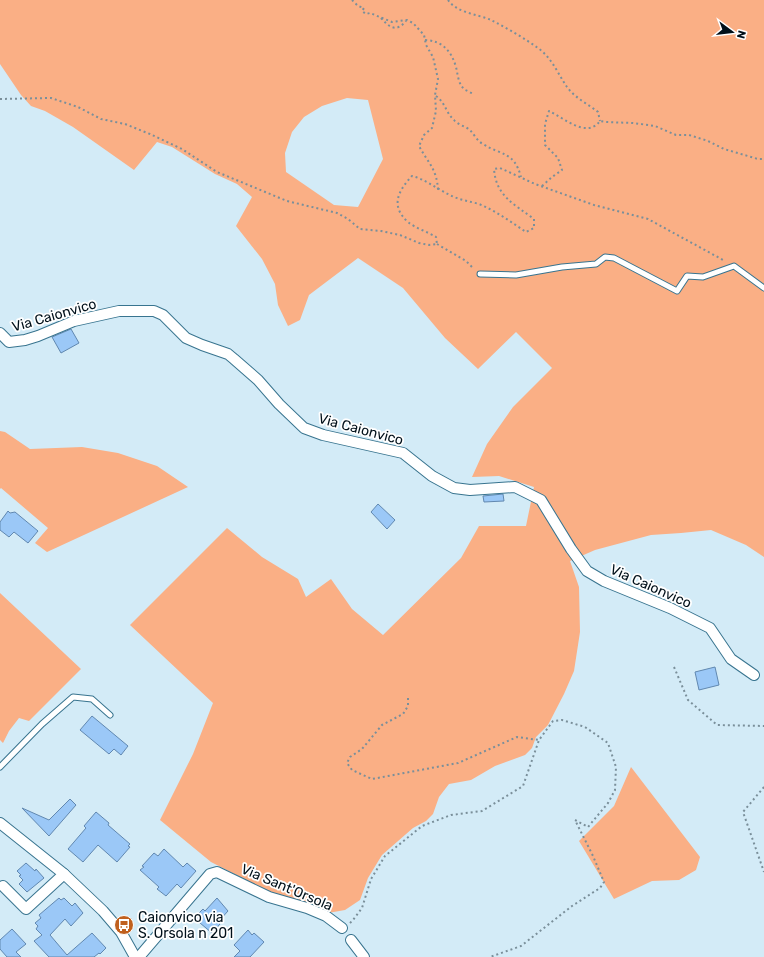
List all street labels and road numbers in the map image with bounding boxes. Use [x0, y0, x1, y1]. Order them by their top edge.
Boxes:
street label: Via Caionvico [10, 295, 98, 336]
street label: Via Caionvico [316, 410, 405, 449]
street label: Via Caionvico [607, 561, 694, 612]
street label: Via Sant'Orsola [238, 860, 335, 914]

